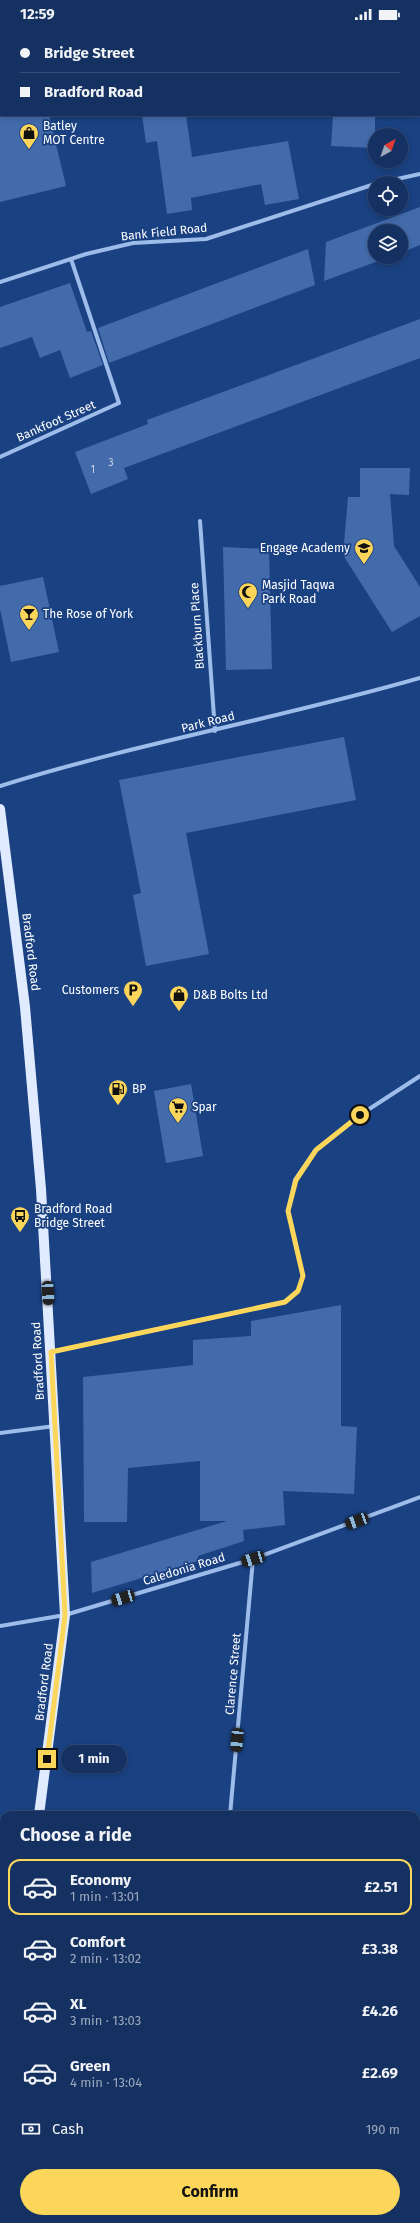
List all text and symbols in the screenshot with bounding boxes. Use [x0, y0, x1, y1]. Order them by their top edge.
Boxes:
text: 12:59 [20, 5, 55, 23]
text: Bridge Street [44, 44, 135, 62]
text: Bradford Road [44, 83, 143, 101]
place label: Batley MOT Centre [43, 119, 105, 147]
shop icon: Batley MOT Centre [18, 122, 40, 150]
north arrow [368, 128, 408, 168]
map controls [368, 128, 408, 264]
button: locate [368, 176, 408, 216]
street label: Bank Field Road [120, 220, 208, 244]
button: layers [368, 224, 408, 264]
street label: Bankfoot Street [14, 397, 98, 445]
house number: 3 [109, 457, 114, 469]
house number: 1 [91, 464, 95, 476]
school or university icon: Engage Academy [353, 537, 375, 565]
place label: Engage Academy [260, 541, 350, 555]
place label: Masjid Taqwa Park Road [262, 578, 335, 606]
mosque icon: Masjid Taqwa Park Road [237, 581, 259, 609]
street label: Blackburn Place [187, 582, 207, 670]
bar icon: The Rose of York [18, 603, 40, 631]
place label: The Rose of York [43, 607, 134, 621]
street label: Park Road [180, 709, 236, 735]
street label: Bradford Road [19, 912, 43, 992]
parking icon: Customers [122, 979, 144, 1007]
place label: Customers [62, 983, 119, 997]
shop icon: D&B Bolts Ltd [168, 984, 190, 1012]
place label: D&B Bolts Ltd [193, 988, 268, 1002]
fuel station icon: BP [107, 1078, 129, 1106]
place label: BP [132, 1082, 146, 1096]
supermarket icon: Spar [167, 1096, 189, 1124]
place label: Spar [192, 1100, 217, 1114]
route start [351, 1106, 369, 1124]
place label: Bradford Road Bridge Street [34, 1202, 112, 1230]
bus stop icon: Bradford Road Bridge Street [9, 1205, 31, 1233]
car [41, 1281, 55, 1305]
street label: Bradford Road [29, 1321, 47, 1401]
car [344, 1511, 370, 1531]
street label: Caledonia Road [141, 1550, 227, 1588]
car [240, 1550, 266, 1568]
car [110, 1589, 136, 1607]
street label: Clarence Street [222, 1632, 244, 1716]
street label: Bradford Road [32, 1642, 56, 1722]
car [230, 1728, 244, 1752]
callout: 1 min [61, 1745, 127, 1773]
route end [38, 1750, 56, 1768]
text: 1 min [78, 1751, 110, 1766]
text: Choose a ride [20, 1824, 132, 1846]
icon: car [22, 1869, 58, 1905]
text: Economy [70, 1871, 131, 1889]
text: £2.51 [364, 1878, 398, 1896]
text: 1 min · 13:01 [70, 1889, 139, 1904]
icon: car [22, 1931, 58, 1967]
text: Comfort [70, 1933, 126, 1951]
text: £3.38 [362, 1940, 398, 1958]
text: 2 min · 13:02 [70, 1951, 141, 1966]
icon: car [22, 1993, 58, 2029]
text: XL [70, 1995, 86, 2013]
text: £4.26 [362, 2002, 398, 2020]
text: 3 min · 13:03 [70, 2013, 141, 2028]
icon: car [22, 2055, 58, 2091]
text: Green [70, 2057, 110, 2075]
text: £2.69 [362, 2064, 398, 2082]
text: 4 min · 13:04 [70, 2075, 142, 2090]
icon: cash [20, 2118, 42, 2140]
text: Cash [52, 2120, 84, 2138]
text: 190 m [366, 2122, 400, 2137]
button: Confirm [20, 2169, 400, 2215]

